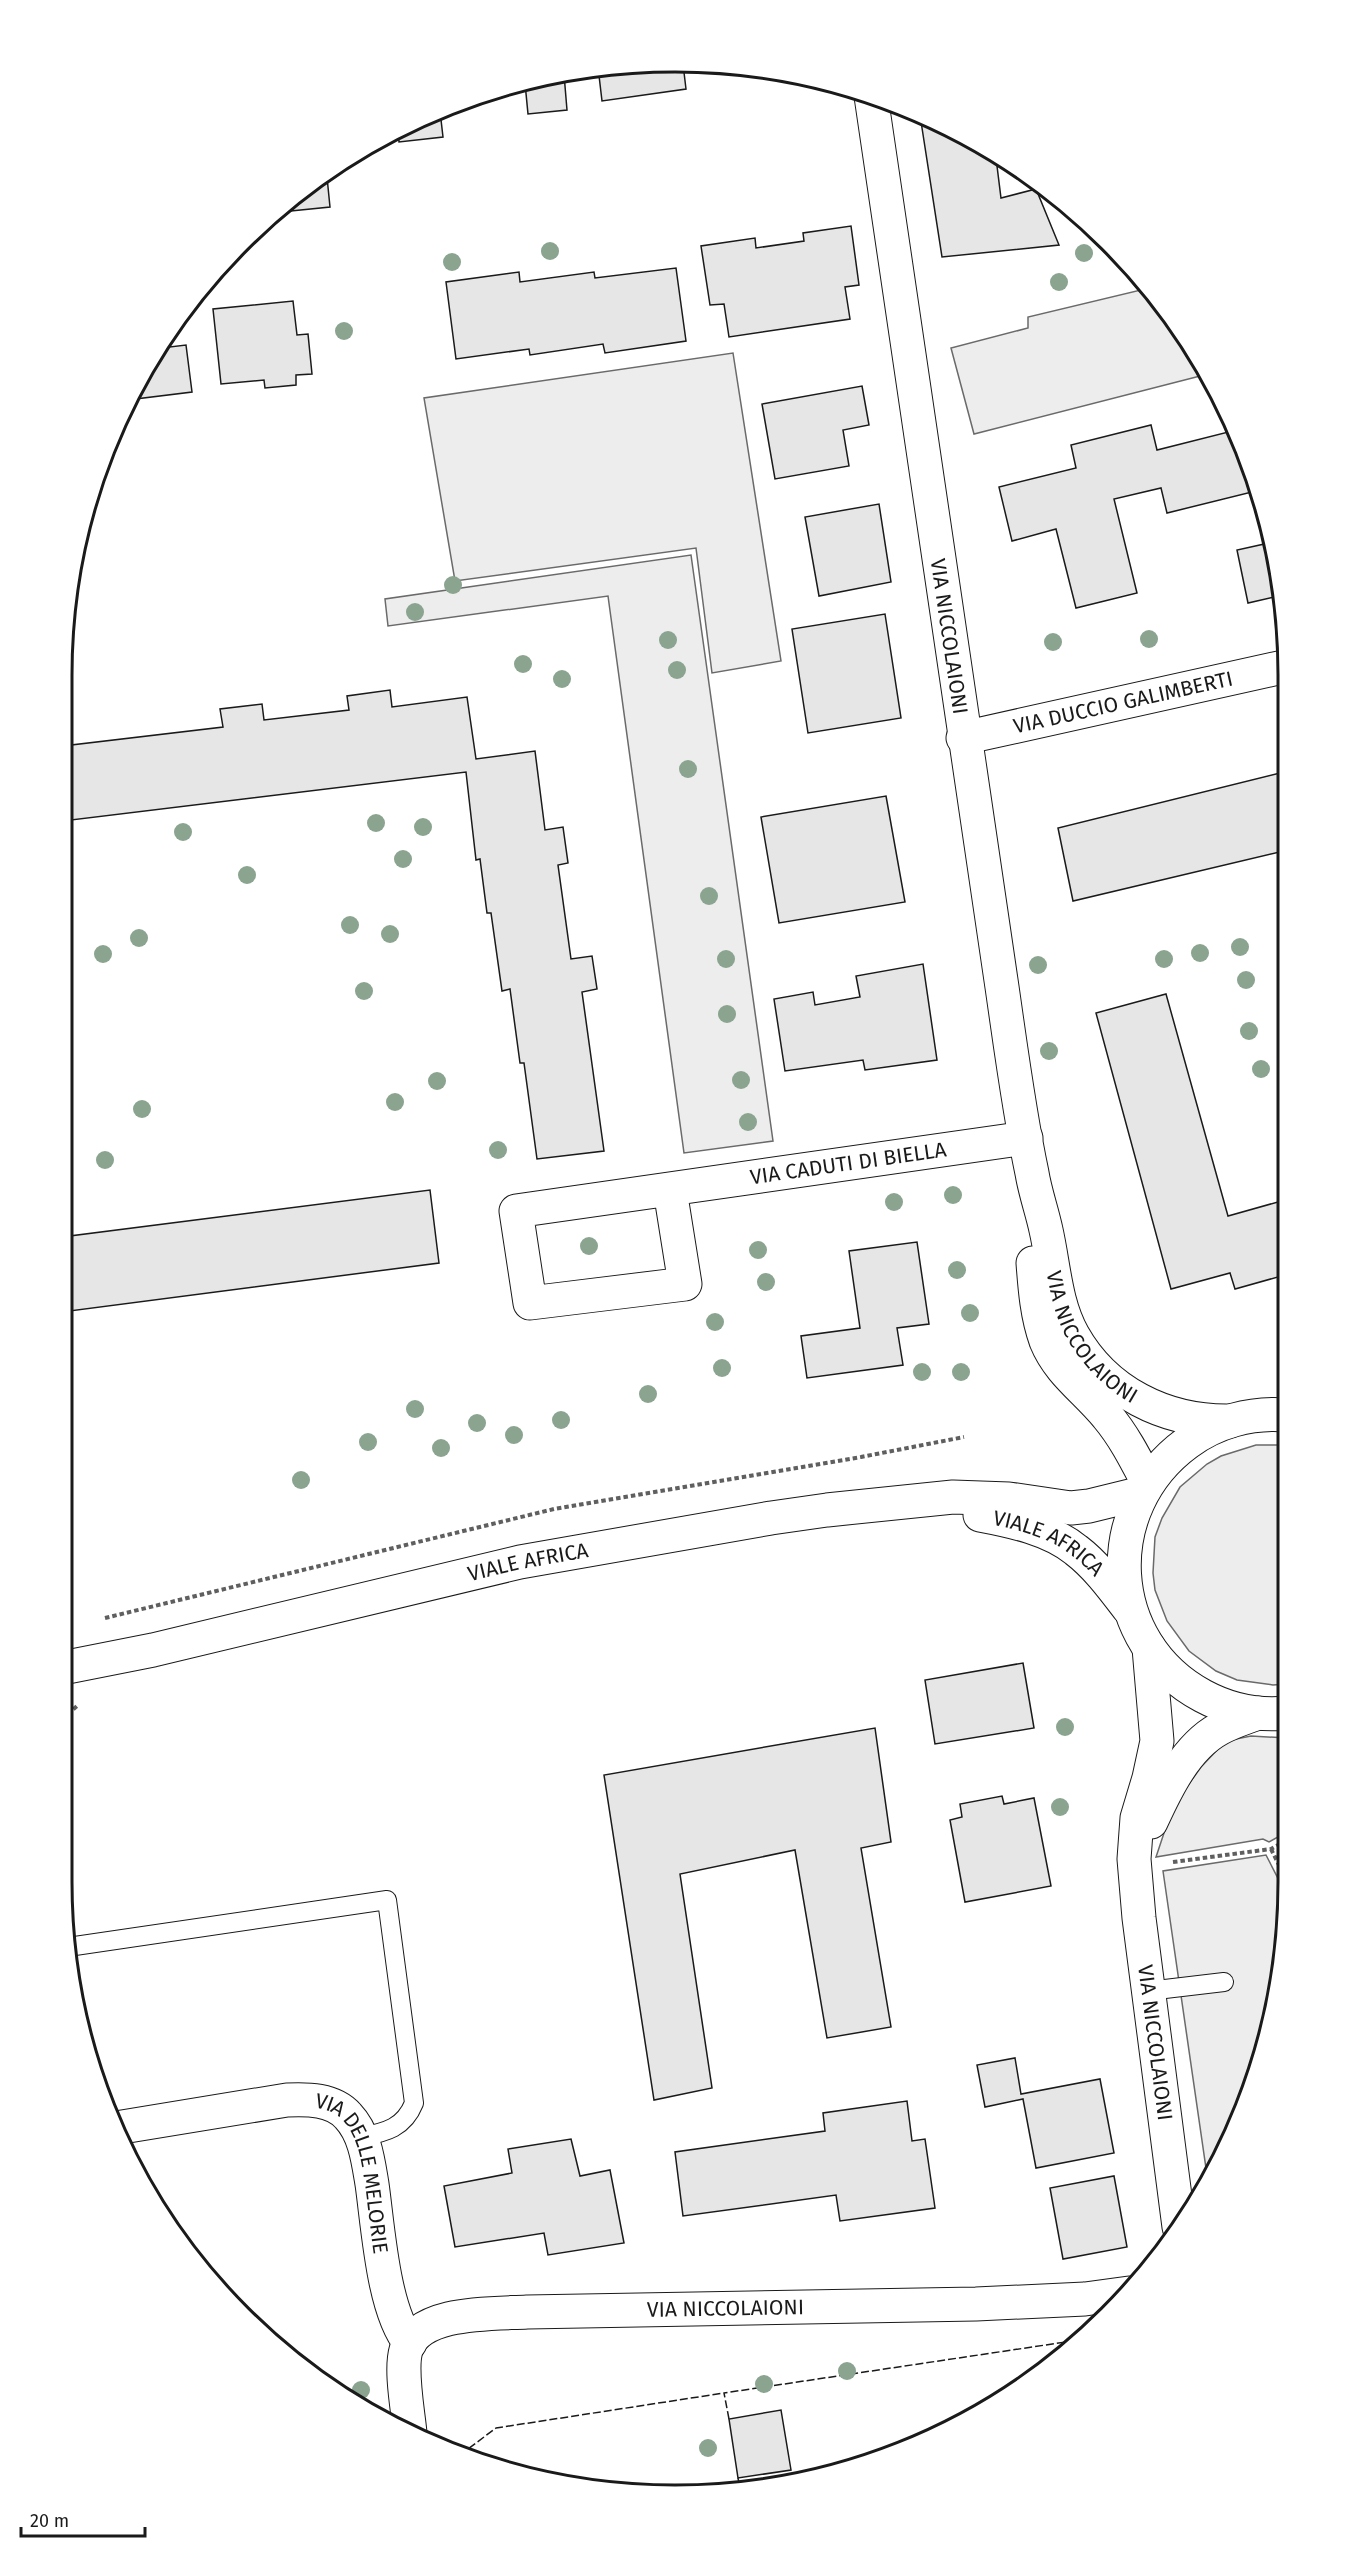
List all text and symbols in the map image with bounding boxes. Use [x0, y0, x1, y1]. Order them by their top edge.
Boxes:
street label: VIA NICCOLAIONI [925, 557, 973, 716]
street label: VIA DUCCIO GALIMBERTI [1011, 666, 1235, 739]
street label: VIA CADUTI DI BIELLA [748, 1137, 948, 1190]
street label: VIA NICCOLAIONI [1041, 1269, 1142, 1409]
street label: VIALE AFRICA [991, 1505, 1109, 1581]
street label: VIALE AFRICA [465, 1537, 590, 1587]
street label: VIA NICCOLAIONI [1132, 1963, 1178, 2122]
street label: VIA DELLE MELORIE [313, 2088, 394, 2255]
street label: VIA NICCOLAIONI [647, 2294, 804, 2323]
scale bar [21, 2500, 146, 2538]
text: 20 m [30, 2510, 69, 2532]

